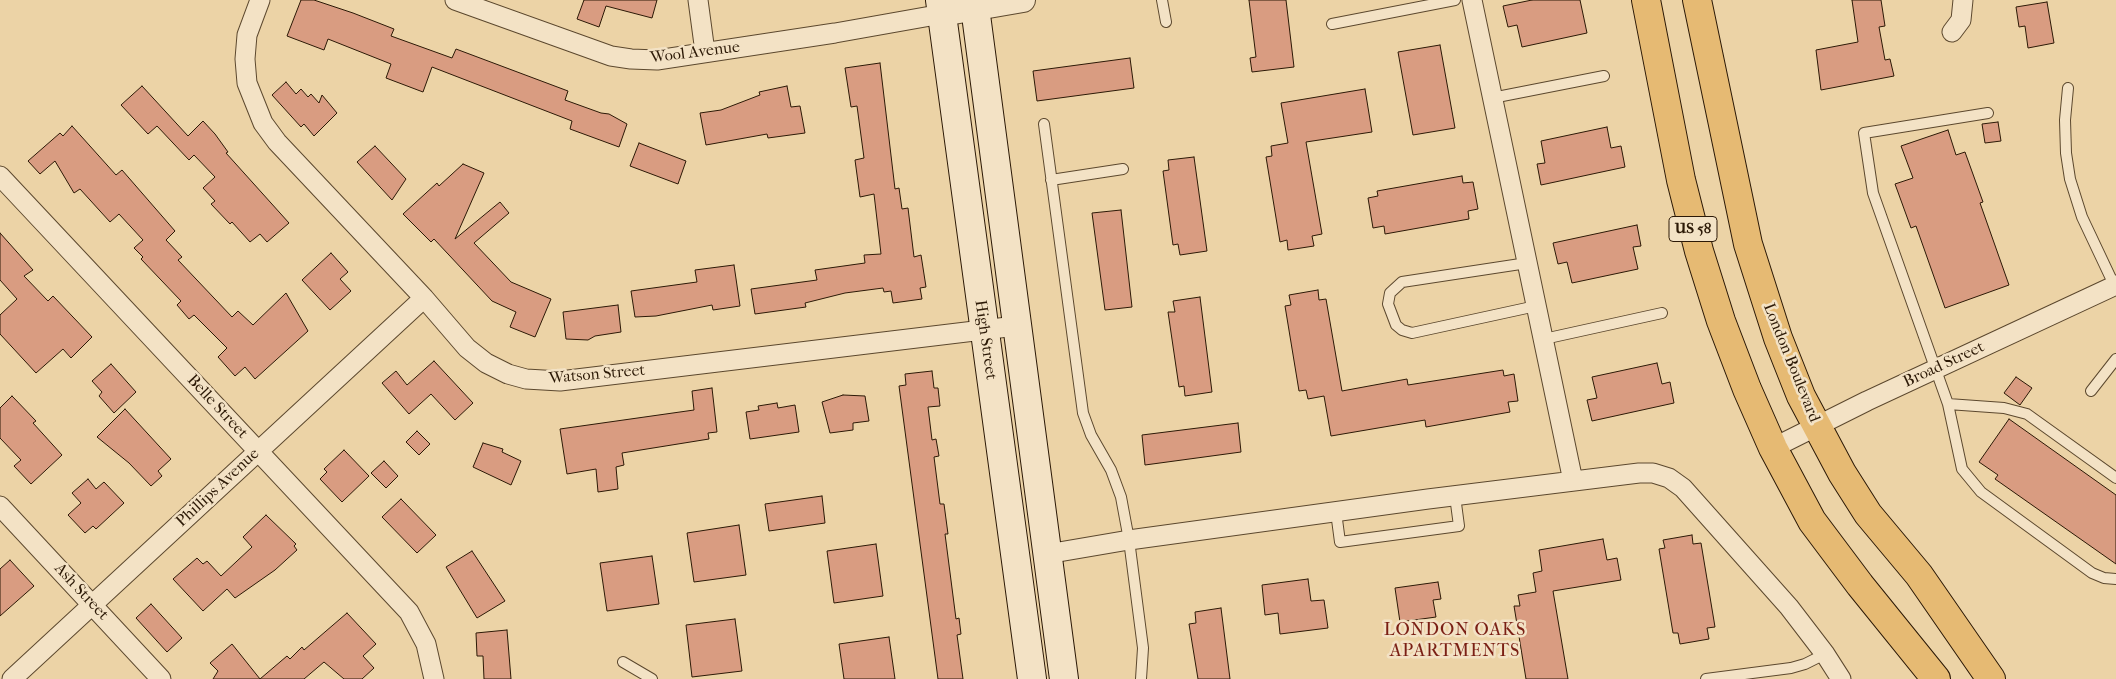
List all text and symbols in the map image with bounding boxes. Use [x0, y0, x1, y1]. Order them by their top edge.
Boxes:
street label: Wool Avenue [649, 38, 741, 68]
road number: US 58 [1669, 216, 1717, 242]
street label: High Street [970, 299, 1000, 381]
street label: London Boulevard [1758, 301, 1824, 425]
street label: Broad Street [1901, 338, 1987, 392]
street label: Watson Street [548, 361, 646, 389]
street label: Belle Street [183, 371, 251, 443]
street label: Phillips Avenue [172, 445, 264, 531]
street label: Ash Street [50, 560, 112, 624]
district label: LONDON OAKS APARTMENTS [1382, 620, 1528, 662]

